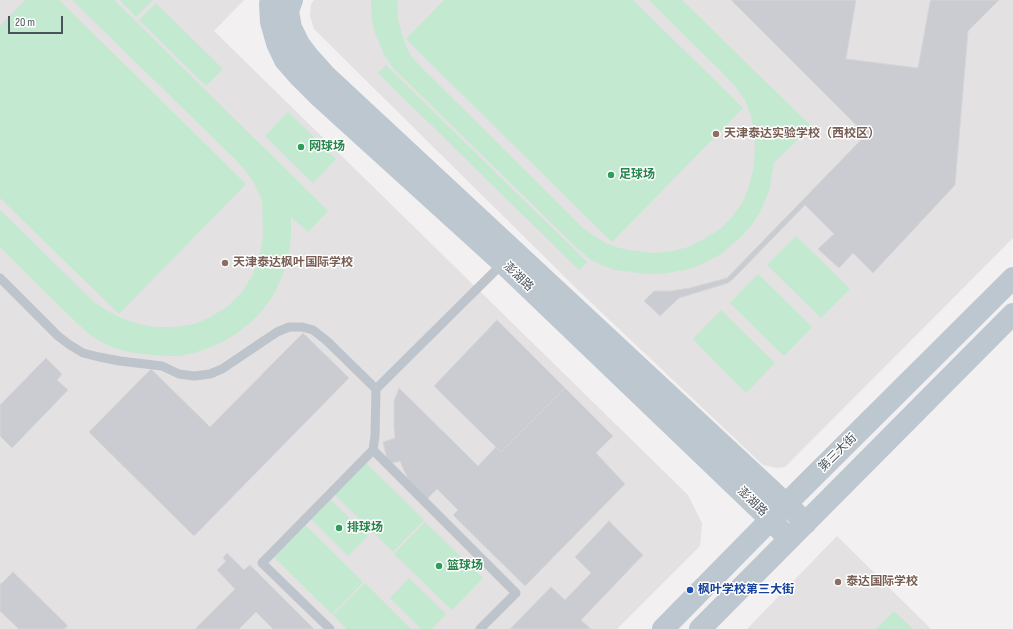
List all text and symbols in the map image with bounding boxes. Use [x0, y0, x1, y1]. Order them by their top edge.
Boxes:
scale bar [10, 8, 65, 34]
text: 20 m [15, 15, 35, 30]
place label: 天津泰达实验学校（西校区） [724, 127, 880, 141]
marker: 天津泰达实验学校（西校区） [711, 129, 721, 139]
place label: 网球场 [309, 140, 345, 154]
marker: 网球场 [296, 142, 306, 152]
place label: 足球场 [619, 168, 655, 182]
marker: 足球场 [606, 170, 616, 180]
place label: 天津泰达枫叶国际学校 [233, 256, 353, 270]
marker: 天津泰达枫叶国际学校 [220, 258, 230, 268]
street label: 澎湖路 [500, 259, 536, 295]
street label: 第三大街 [816, 431, 860, 475]
street label: 澎湖路 [734, 484, 770, 520]
place label: 排球场 [347, 521, 383, 535]
marker: 排球场 [334, 523, 344, 533]
place label: 篮球场 [447, 559, 483, 573]
marker: 篮球场 [434, 561, 444, 571]
place label: 泰达国际学校 [846, 575, 918, 589]
marker: 泰达国际学校 [833, 577, 843, 587]
place label: 枫叶学校第三大街 [698, 583, 794, 597]
marker: 枫叶学校第三大街 [685, 585, 695, 595]

